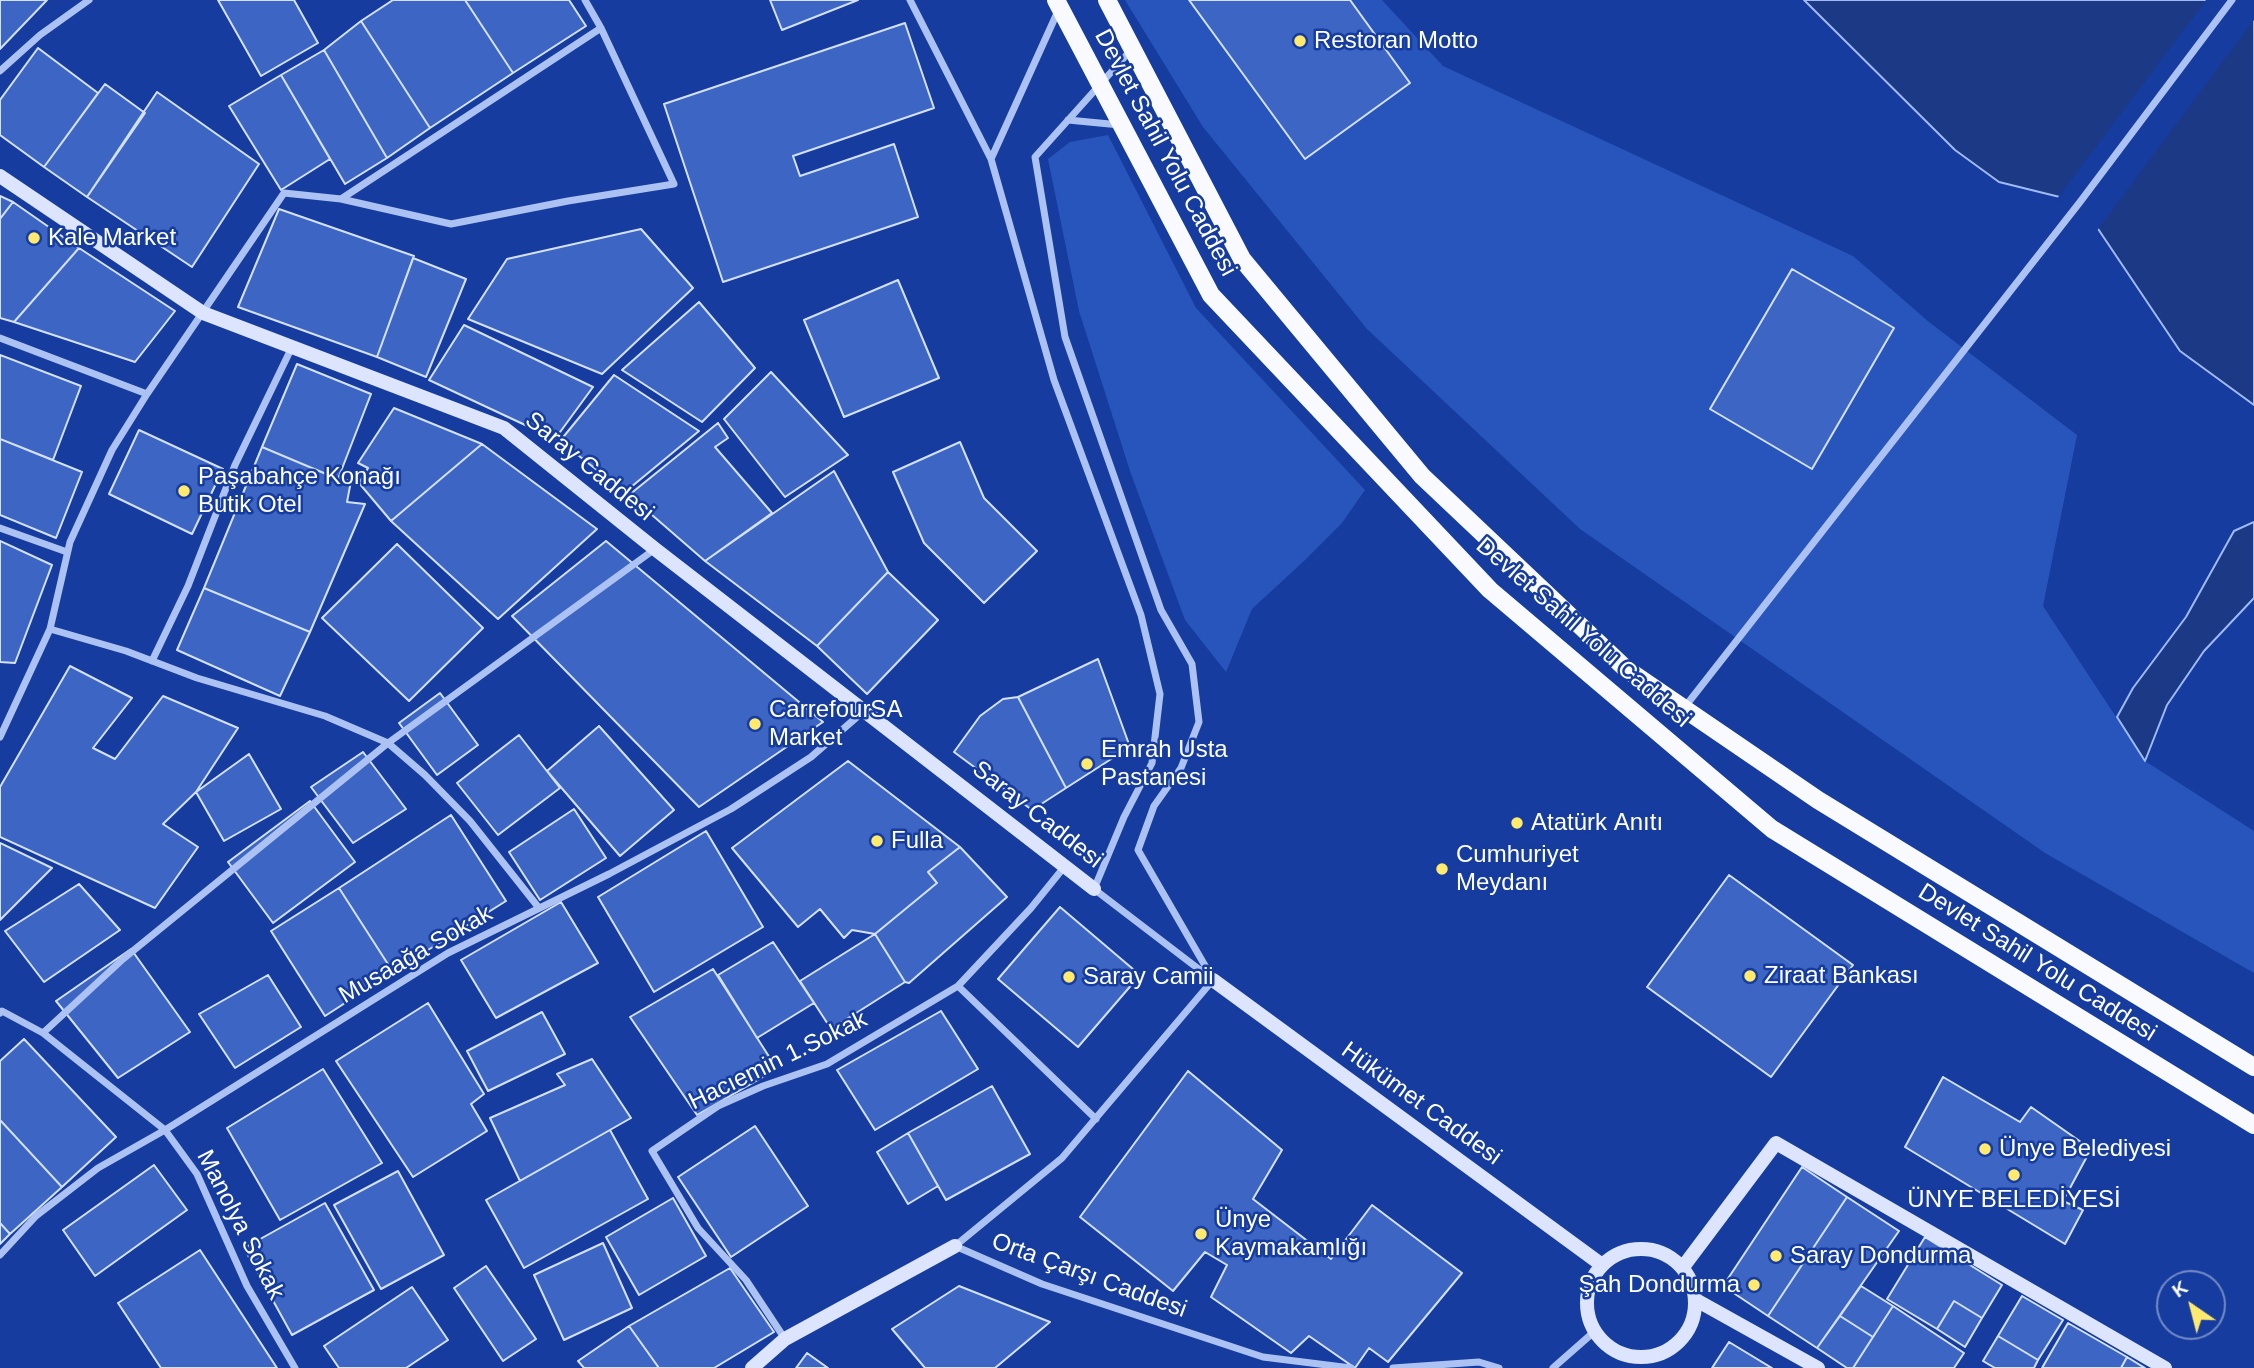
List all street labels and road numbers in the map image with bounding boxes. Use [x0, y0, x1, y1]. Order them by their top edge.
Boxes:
street label: Devlet Sahil Yolu Caddesi [1088, 25, 1242, 281]
street label: Saray Caddesi [519, 406, 659, 528]
street label: Devlet Sahil Yolu Caddesi [1470, 532, 1696, 734]
street label: Saray Caddesi [966, 755, 1108, 875]
street label: Devlet Sahil Yolu Caddesi [1913, 878, 2161, 1048]
street label: Musaağa Sokak [334, 900, 498, 1010]
street label: Hacıemin 1.Sokak [684, 1005, 872, 1117]
street label: Hükümet Caddesi [1335, 1036, 1507, 1172]
street label: Manolya Sokak [190, 1145, 290, 1305]
street label: Orta Çarşı Caddesi [988, 1227, 1190, 1325]

